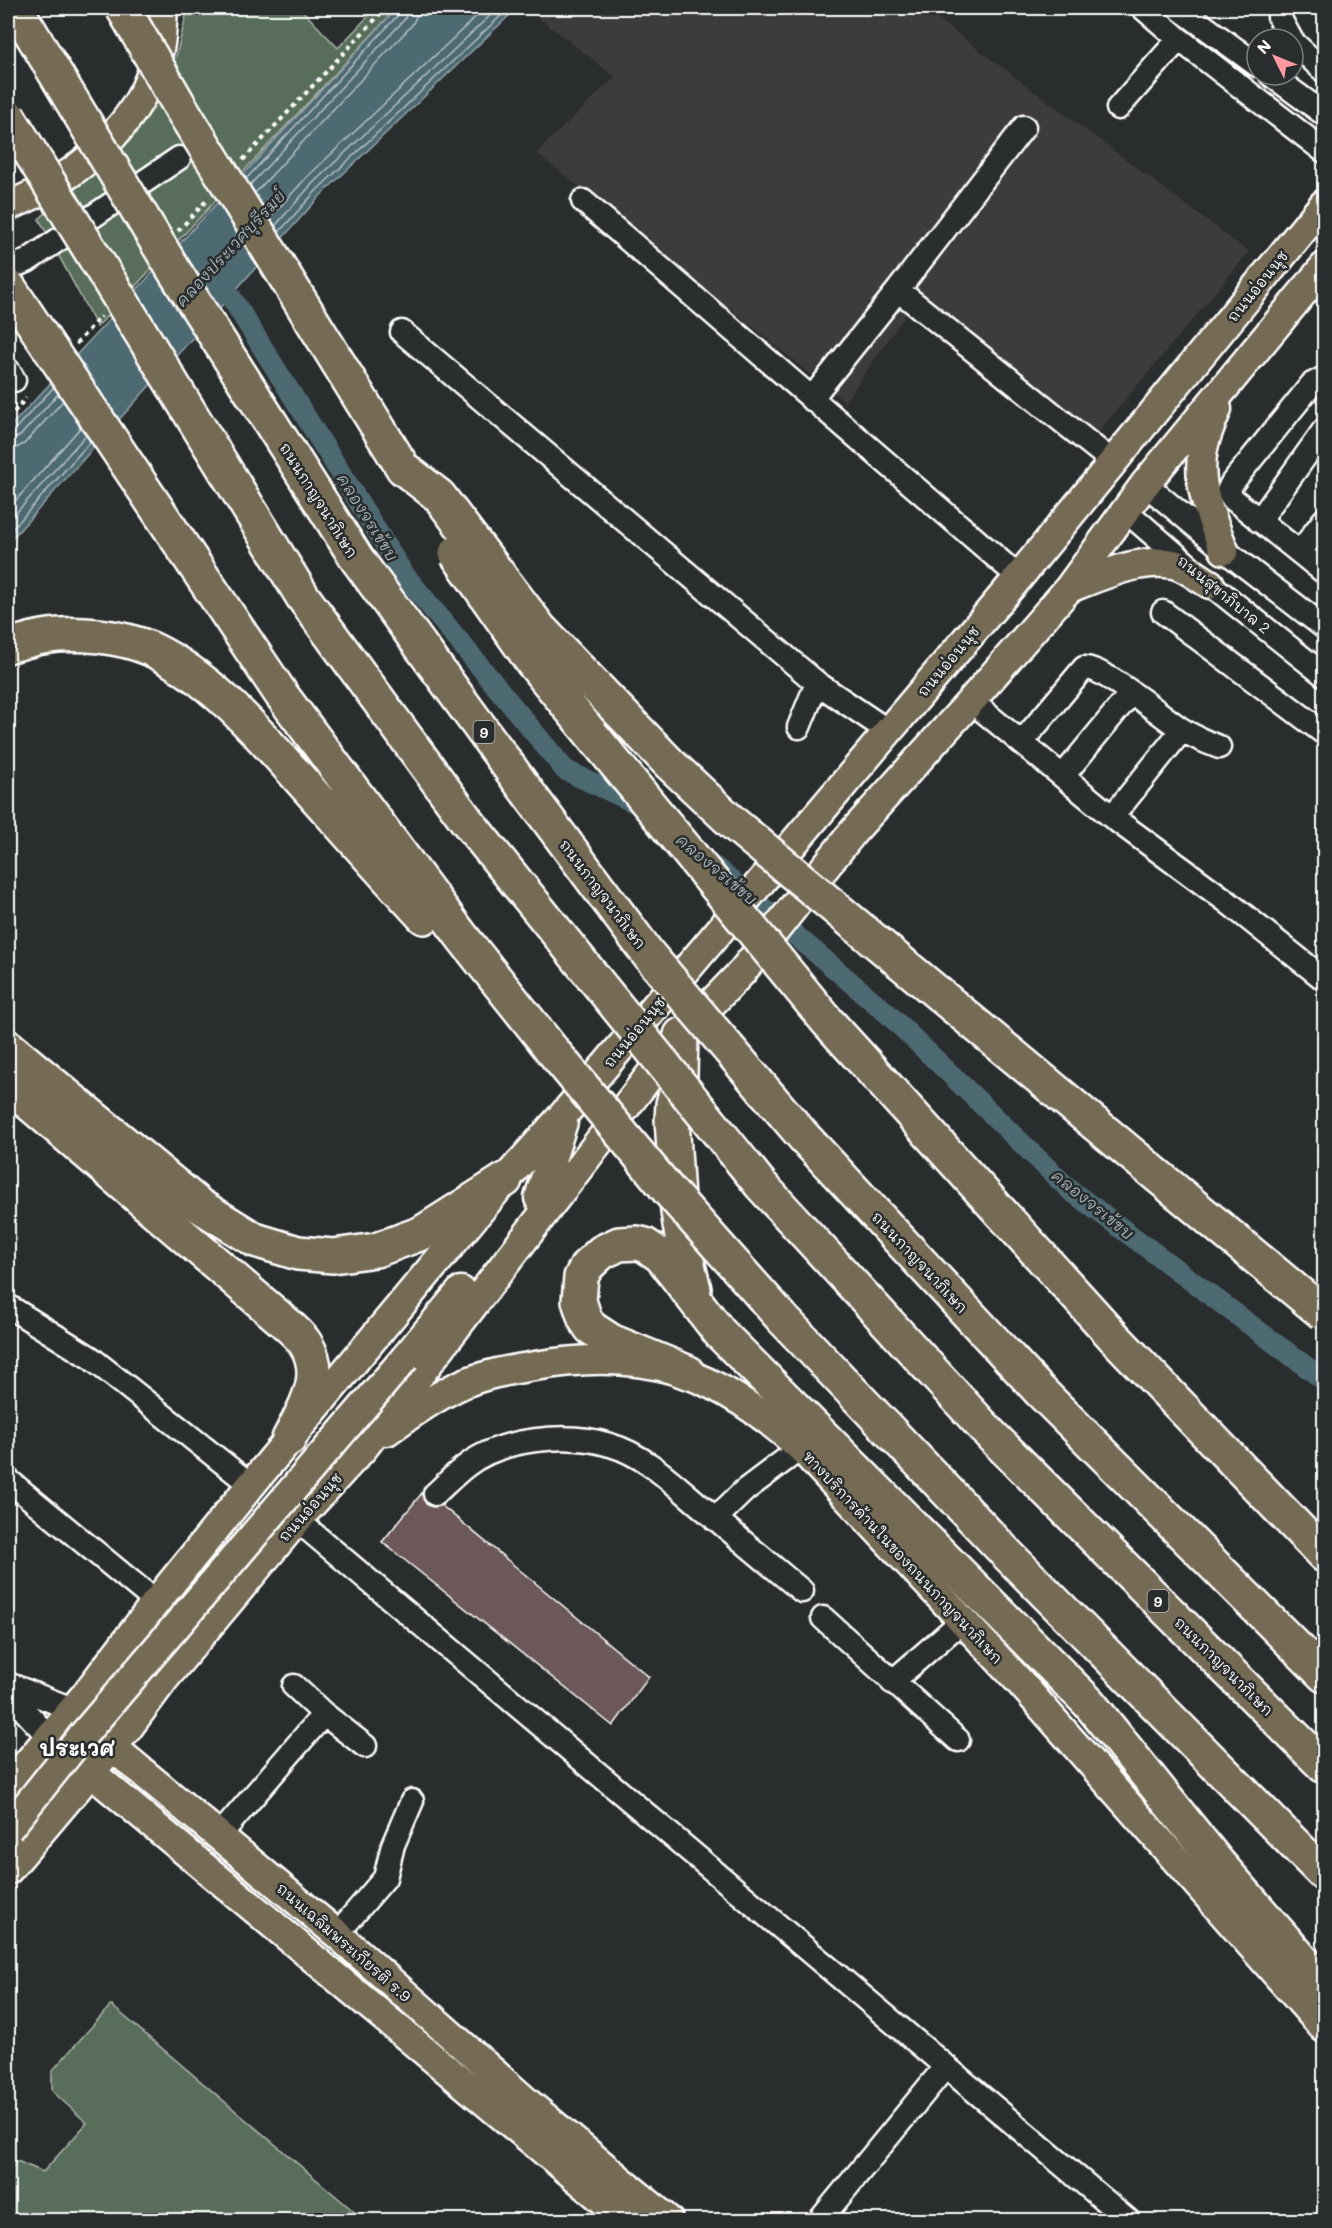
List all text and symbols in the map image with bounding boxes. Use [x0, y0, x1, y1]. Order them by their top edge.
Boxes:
north arrow [1245, 27, 1305, 87]
text: N [1252, 35, 1275, 58]
water label: คลองประเวศบุรีรมย์ [170, 184, 293, 313]
street label: ถนนอ่อนนุช [1222, 246, 1293, 327]
street label: ถนนกาญจนาภิเษก [275, 439, 363, 561]
water label: คลองจรเข้ขบ [333, 469, 404, 565]
street label: ถนนสุขาภิบาล 2 [1172, 550, 1275, 639]
street label: ถนนอ่อนนุช [913, 622, 985, 702]
road number: 9 [474, 721, 494, 743]
water label: คลองจรเข้ขบ [672, 829, 762, 909]
street label: ถนนกาญจนาภิเษก [555, 835, 651, 953]
street label: ถนนอ่อนนุช [599, 993, 671, 1073]
water label: คลองจรเข้ขบ [1048, 1164, 1139, 1244]
street label: ถนนกาญจนาภิเษก [868, 1207, 972, 1317]
street label: ทางบริการด้านในของถนนกาญจนาภิเษก [799, 1446, 1007, 1668]
street label: ถนนอ่อนนุช [274, 1468, 348, 1547]
road number: 9 [1148, 1590, 1168, 1612]
street label: ถนนกาญจนาภิเษก [1170, 1612, 1278, 1720]
district label: ประเวศ [39, 1734, 115, 1761]
street label: ถนนเฉลิมพระเกียรติ ร.9 [273, 1878, 416, 2006]

